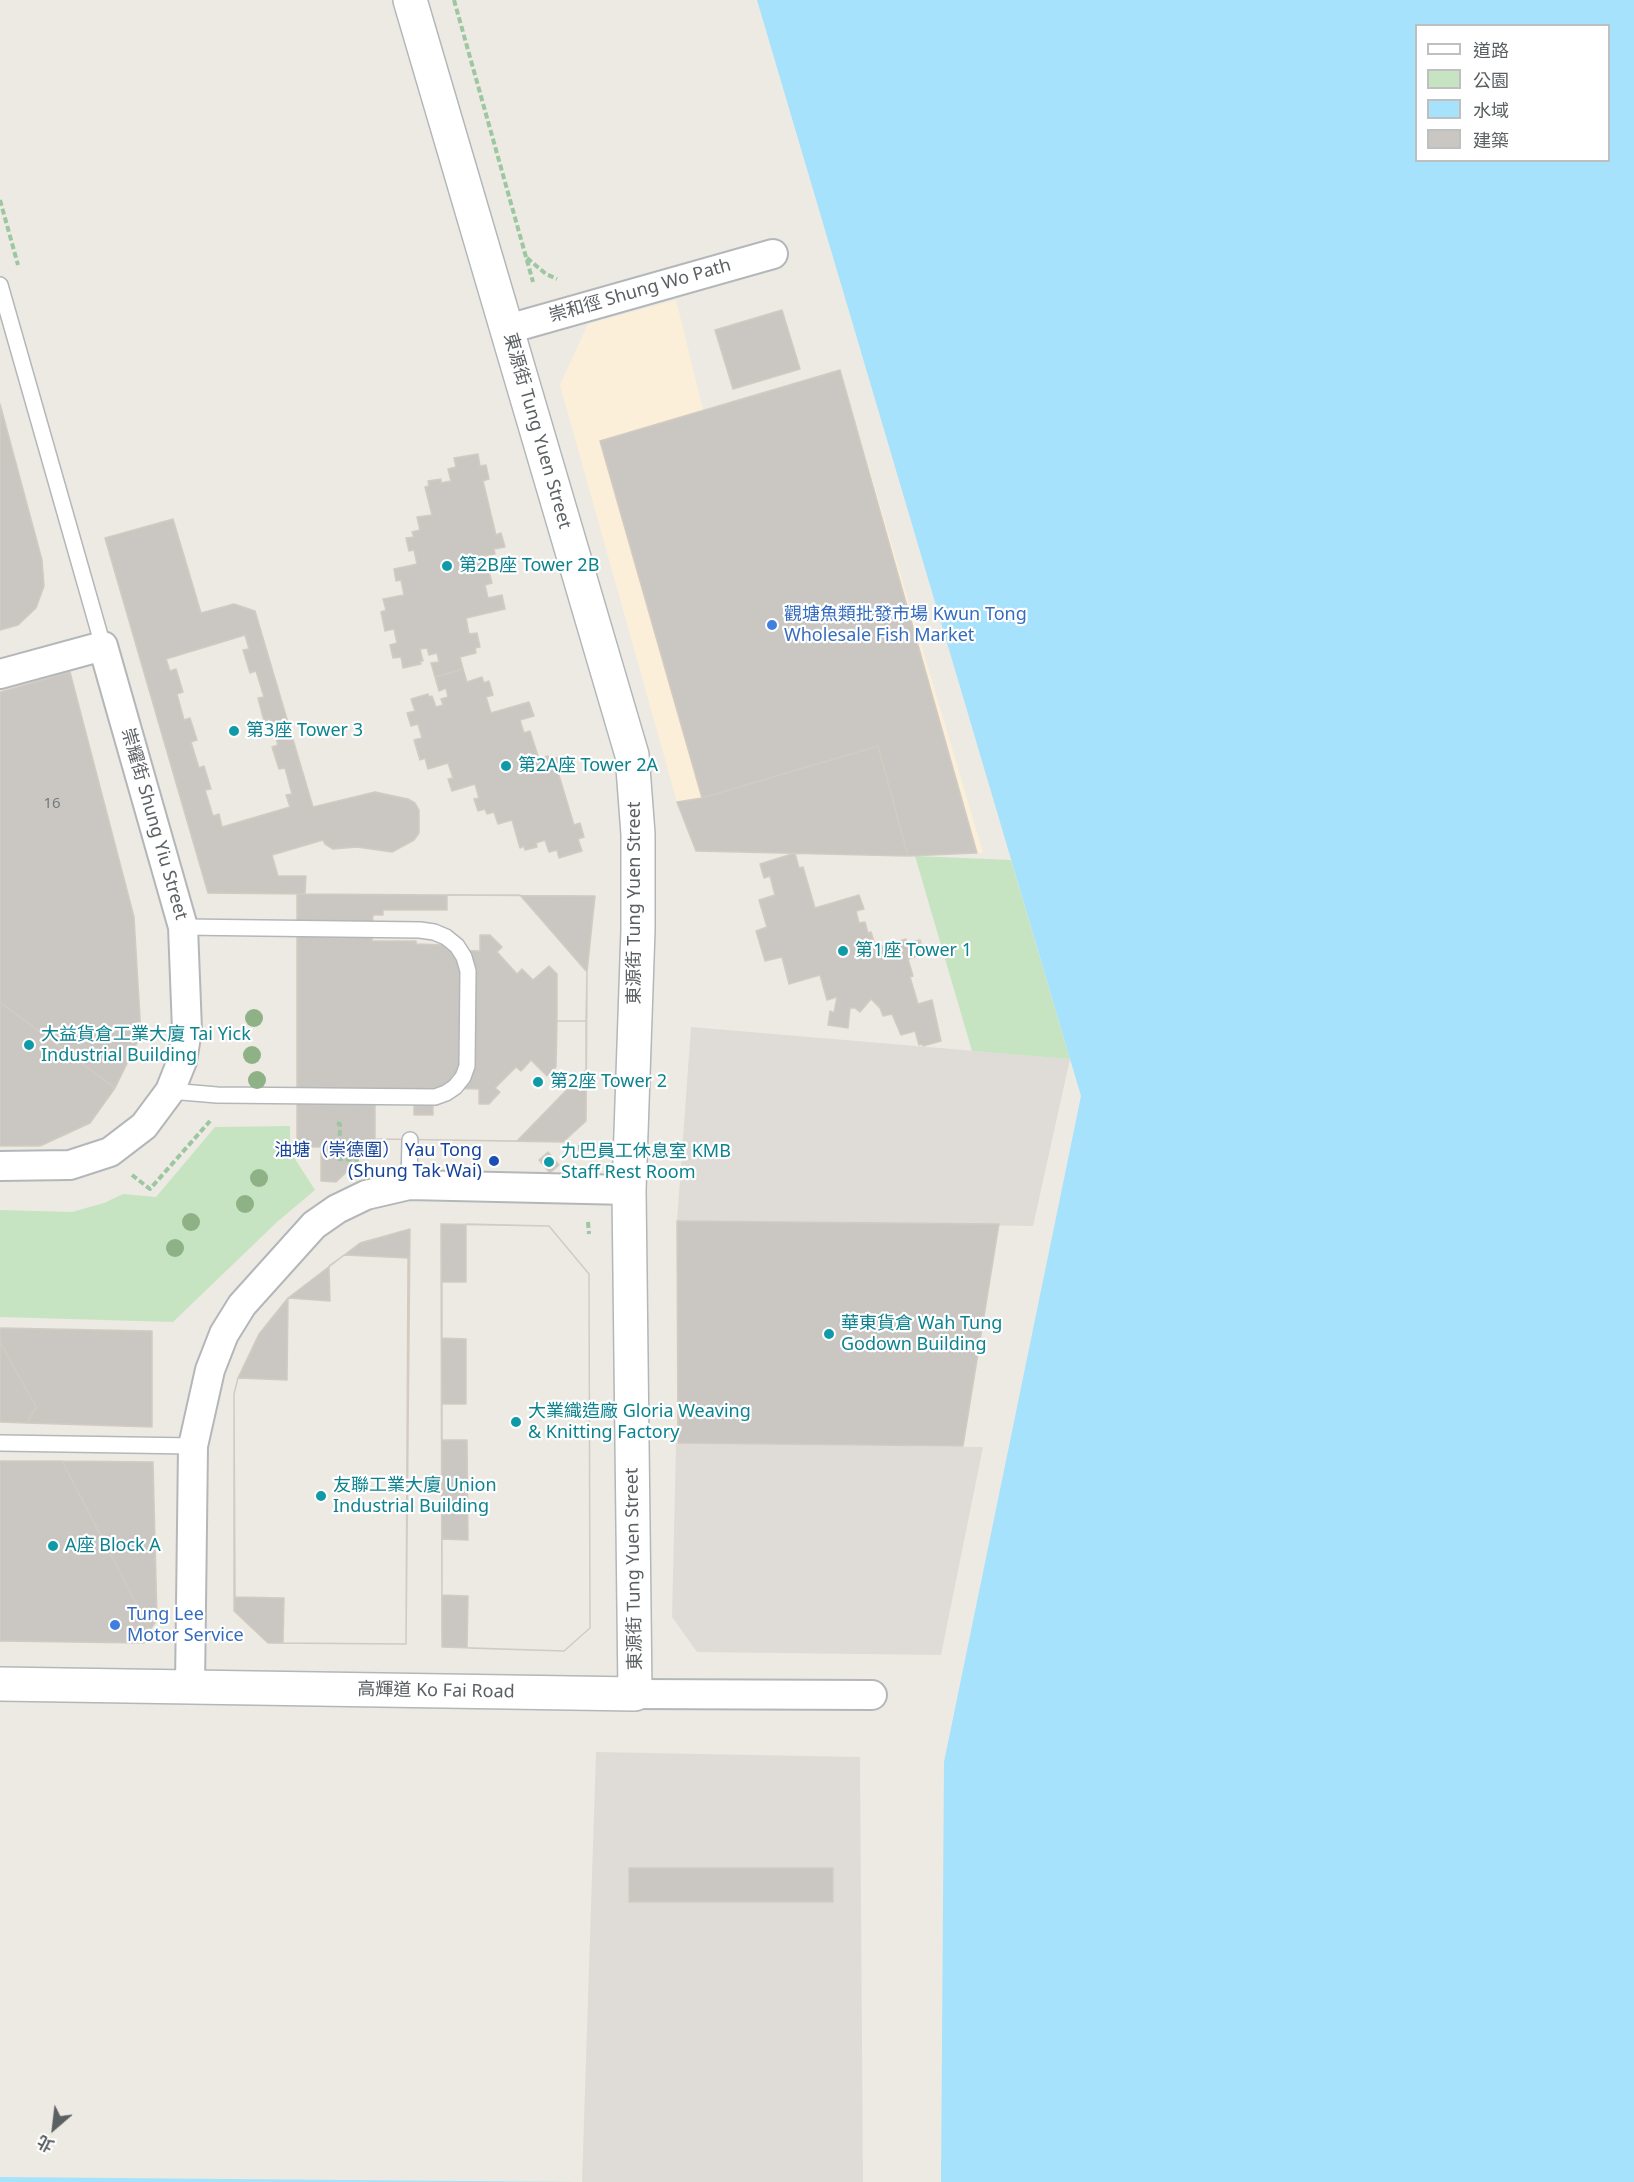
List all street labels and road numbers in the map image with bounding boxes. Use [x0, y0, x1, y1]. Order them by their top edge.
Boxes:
street label: 崇和徑 Shung Wo Path [547, 255, 733, 327]
street label: 東源街 Tung Yuen Street [499, 331, 575, 531]
street label: 崇耀街 Shung Yiu Street [116, 726, 192, 922]
street label: 東源街 Tung Yuen Street [624, 802, 646, 1004]
street label: 東源街 Tung Yuen Street [621, 1467, 647, 1671]
street label: 高輝道 Ko Fai Road [357, 1679, 515, 1703]

